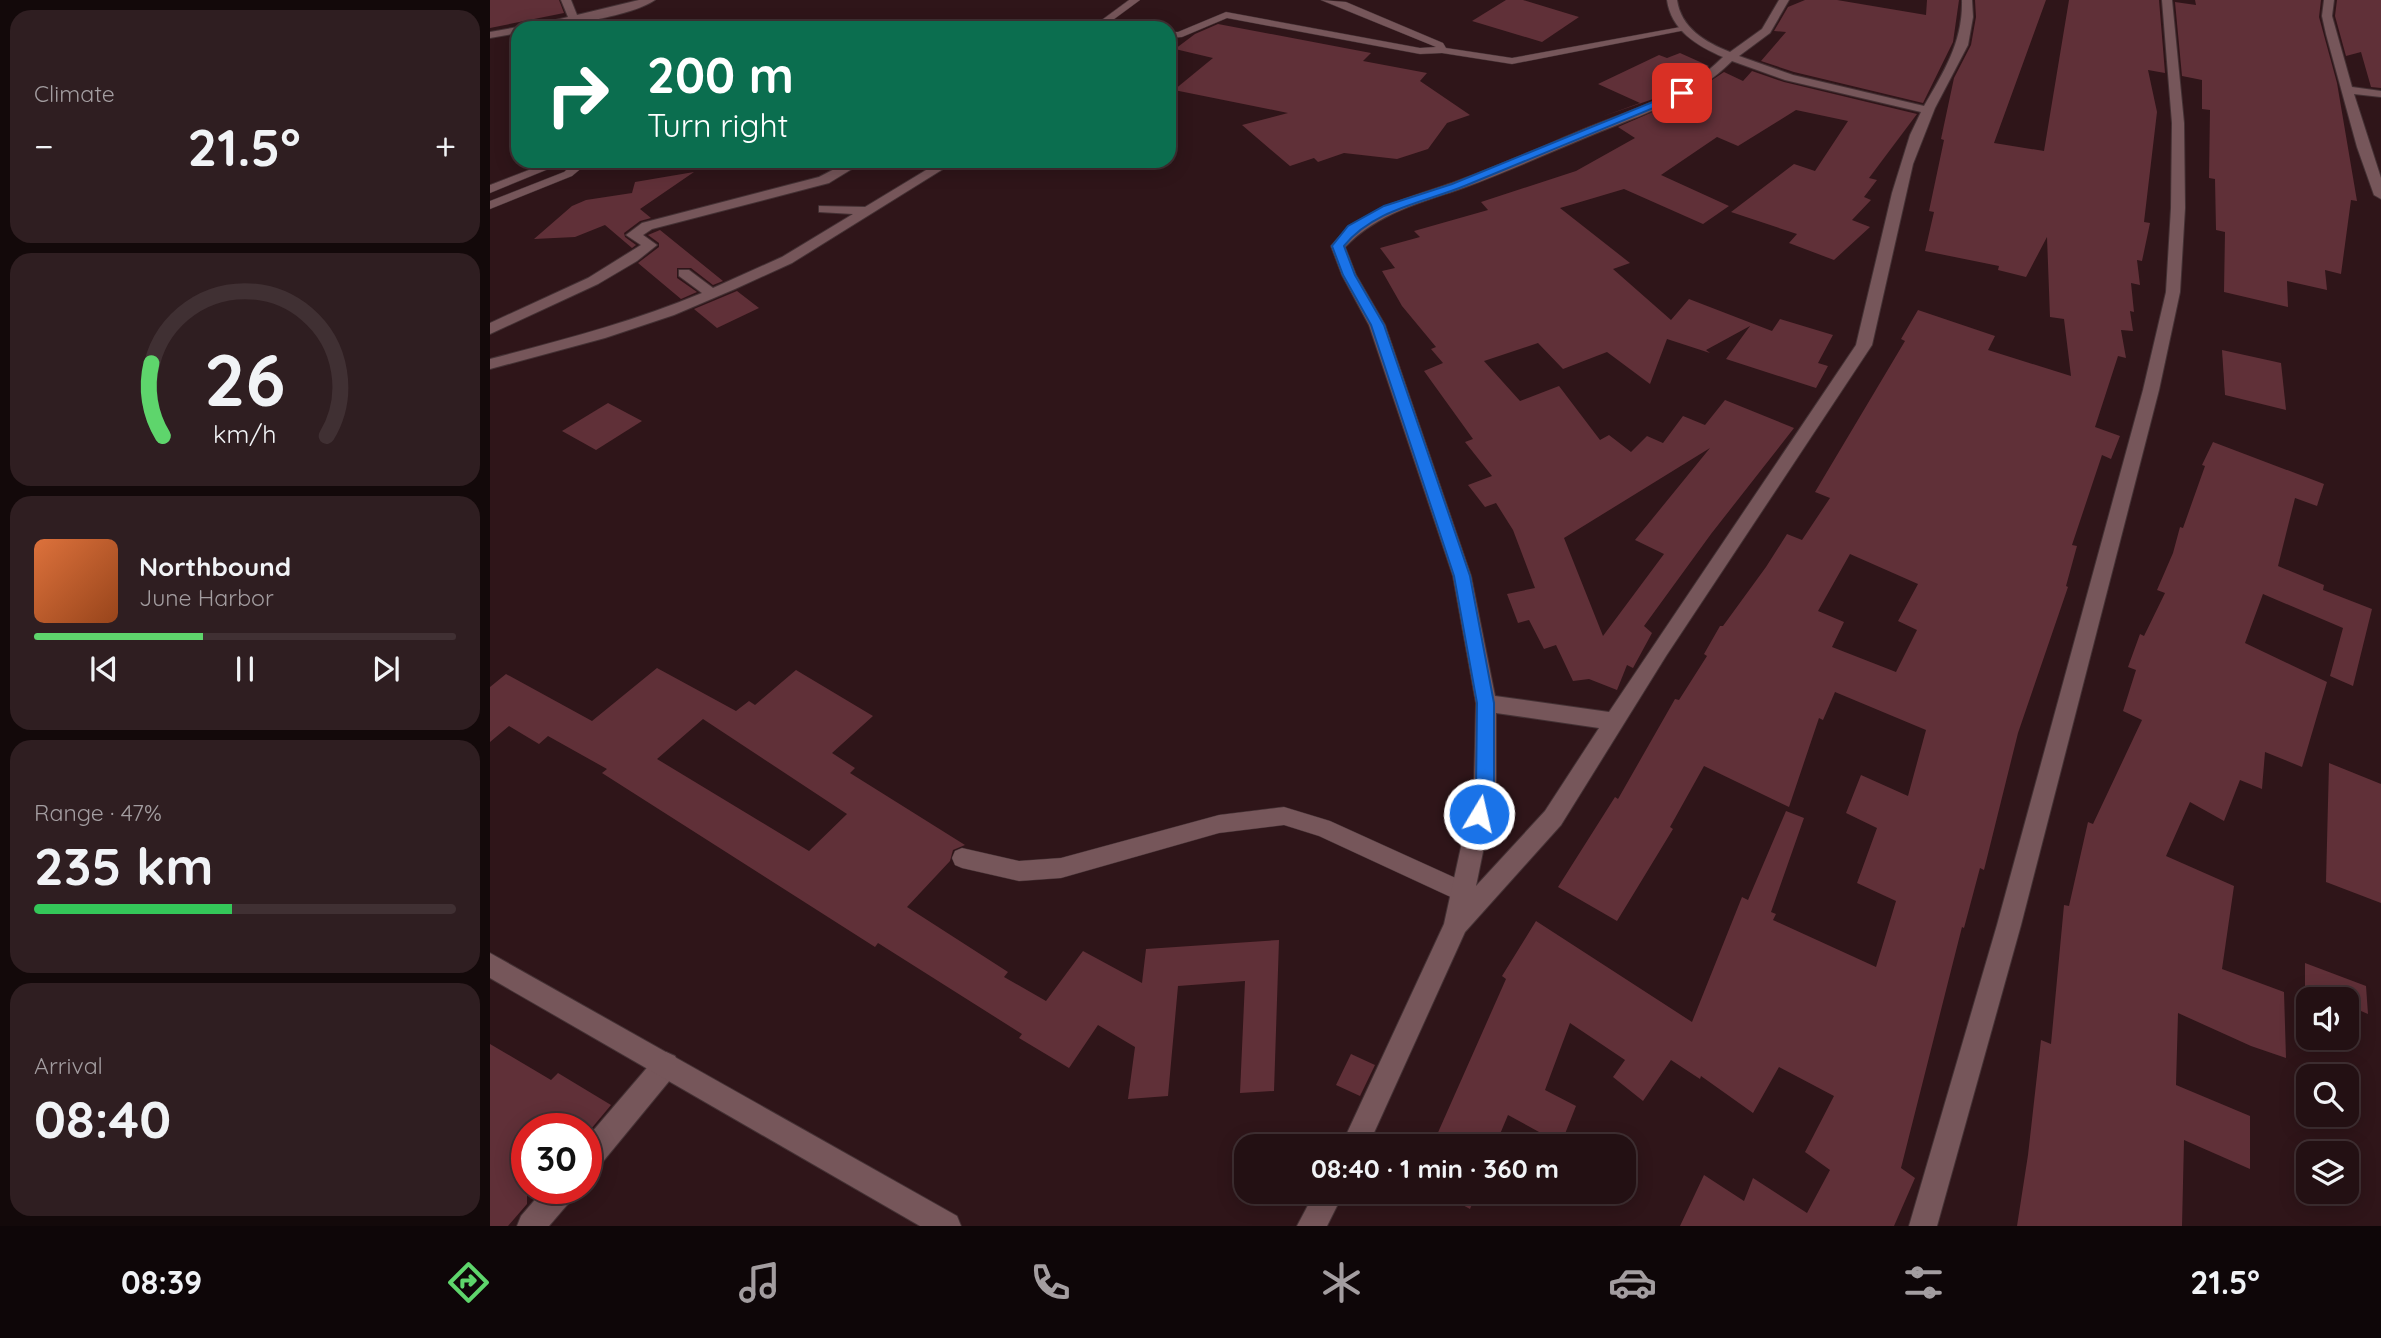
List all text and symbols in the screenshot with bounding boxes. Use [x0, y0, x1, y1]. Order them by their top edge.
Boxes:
text: 200 m [647, 44, 794, 105]
icon: right [532, 49, 623, 140]
pin [1652, 63, 1712, 123]
icon: arrive [1663, 74, 1701, 112]
text: Climate [34, 79, 115, 108]
text: Turn right [647, 105, 788, 145]
text: 21.5° [188, 114, 301, 179]
text: − [34, 122, 54, 170]
text: + [435, 122, 456, 170]
text: 26 [204, 333, 286, 424]
text: km/h [213, 418, 277, 449]
text: Northbound [139, 550, 291, 583]
text: June Harbor [139, 583, 274, 612]
icon: previous [85, 650, 123, 688]
icon: pause [226, 650, 264, 688]
icon: next [367, 650, 405, 688]
position arrow [1442, 777, 1516, 851]
text: Range · 47% [34, 798, 162, 827]
text: 235 km [34, 833, 214, 898]
map controls [2296, 987, 2359, 1204]
button: sound [2296, 987, 2359, 1050]
text: Arrival [34, 1051, 103, 1080]
button: search [2296, 1064, 2359, 1127]
text: 08:40 [34, 1086, 171, 1151]
speed limit sign: 30 [511, 1113, 602, 1204]
button: layers [2296, 1141, 2359, 1204]
text: 08:40 · 1 min · 360 m [1311, 1152, 1559, 1185]
icon: directions [444, 1258, 493, 1307]
icon: music [735, 1258, 784, 1307]
icon: phone [1026, 1258, 1075, 1307]
icon: climate [1317, 1258, 1366, 1307]
icon: car [1608, 1258, 1657, 1307]
icon: filters [1899, 1258, 1948, 1307]
text: 08:39 [121, 1262, 202, 1302]
text: 21.5° [2190, 1262, 2260, 1302]

